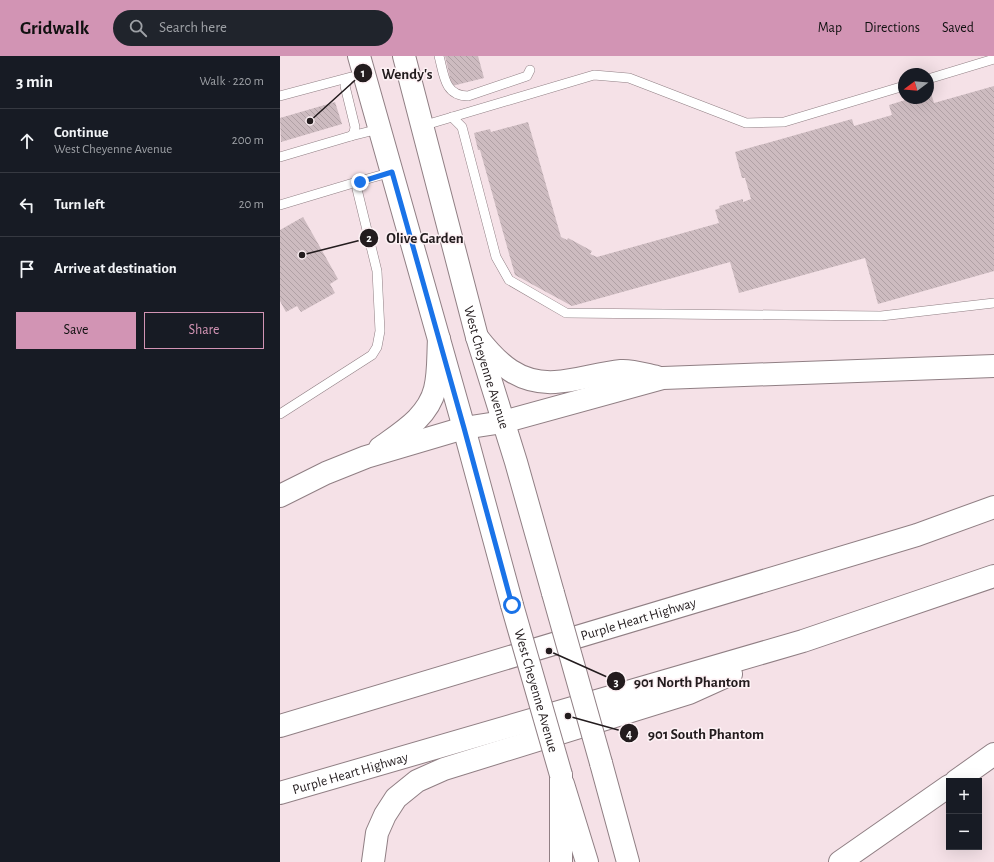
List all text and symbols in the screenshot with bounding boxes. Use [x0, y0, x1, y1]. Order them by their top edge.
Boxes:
search box [113, 10, 393, 46]
icon: search [127, 17, 149, 39]
text: Gridwalk [20, 19, 89, 38]
text: Search here [159, 20, 227, 35]
text: Map [818, 21, 842, 35]
text: Directions [864, 21, 920, 35]
text: Saved [942, 21, 974, 35]
callout: Wendy's [353, 60, 440, 87]
text: 1 [361, 67, 365, 79]
text: Wendy's [381, 67, 433, 82]
north arrow [898, 68, 934, 104]
text: 3 min [16, 73, 53, 90]
text: Walk · 220 m [199, 75, 264, 88]
text: Continue [54, 125, 109, 140]
icon: ahead [16, 130, 38, 152]
text: 200 m [232, 134, 264, 147]
text: West Cheyenne Avenue [54, 143, 172, 156]
route end [351, 173, 369, 191]
icon: left [16, 194, 38, 216]
text: Turn left [54, 197, 105, 212]
text: 20 m [239, 198, 264, 211]
callout: Olive Garden [359, 224, 472, 251]
text: Olive Garden [386, 231, 464, 246]
text: 2 [366, 232, 372, 244]
icon: arrive [16, 258, 38, 280]
text: Arrive at destination [54, 261, 177, 276]
street label: West Cheyenne Avenue [461, 304, 511, 431]
button: Save [16, 312, 136, 349]
button: Share [144, 312, 264, 349]
route start [503, 596, 521, 614]
street label: Purple Heart Highway [579, 596, 698, 643]
street label: West Cheyenne Avenue [511, 628, 560, 754]
callout: 901 North Phantom [606, 668, 758, 695]
text: 901 North Phantom [634, 675, 750, 690]
text: 3 [613, 676, 619, 688]
callout: 901 South Phantom [619, 720, 772, 747]
text: 901 South Phantom [648, 727, 764, 742]
text: 4 [626, 728, 632, 740]
street label: Purple Heart Highway [291, 750, 410, 797]
map controls [946, 778, 982, 850]
button: + [946, 778, 982, 814]
button: − [946, 814, 982, 850]

